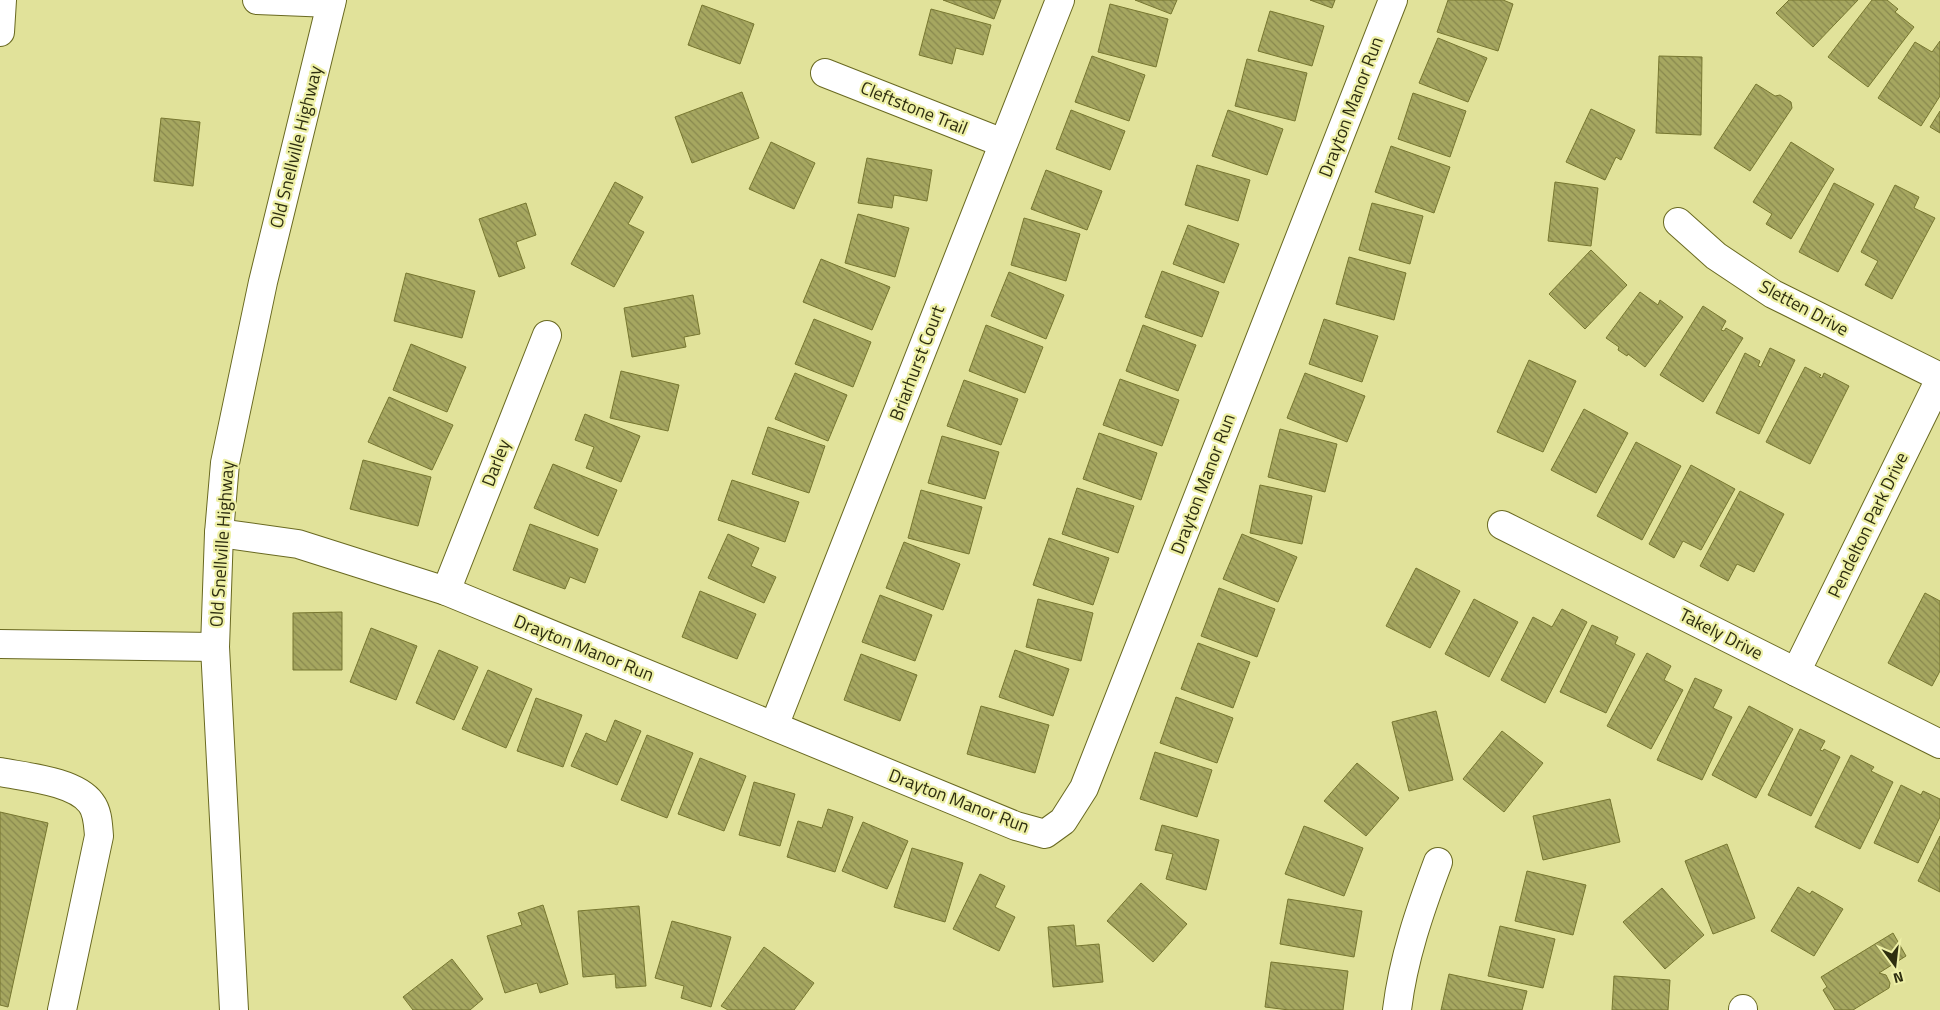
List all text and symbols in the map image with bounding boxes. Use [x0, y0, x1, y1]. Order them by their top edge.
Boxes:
street label: Drayton Manor Run [1311, 33, 1390, 181]
street label: Old Snellville Highway [262, 63, 329, 231]
street label: Cleftstone Trail [857, 74, 972, 141]
street label: Sletten Drive [1755, 273, 1854, 342]
street label: Briarhurst Court [882, 300, 951, 425]
street label: Drayton Manor Run [1163, 410, 1242, 558]
street label: Darley [474, 435, 517, 490]
street label: Pendelton Park Drive [1820, 447, 1915, 602]
street label: Old Snellville Highway [202, 460, 241, 628]
street label: Takely Drive [1675, 601, 1768, 666]
street label: Drayton Manor Run [510, 607, 658, 688]
street label: Drayton Manor Run [885, 761, 1033, 840]
north arrow [1870, 940, 1920, 990]
text: N [1891, 967, 1906, 989]

